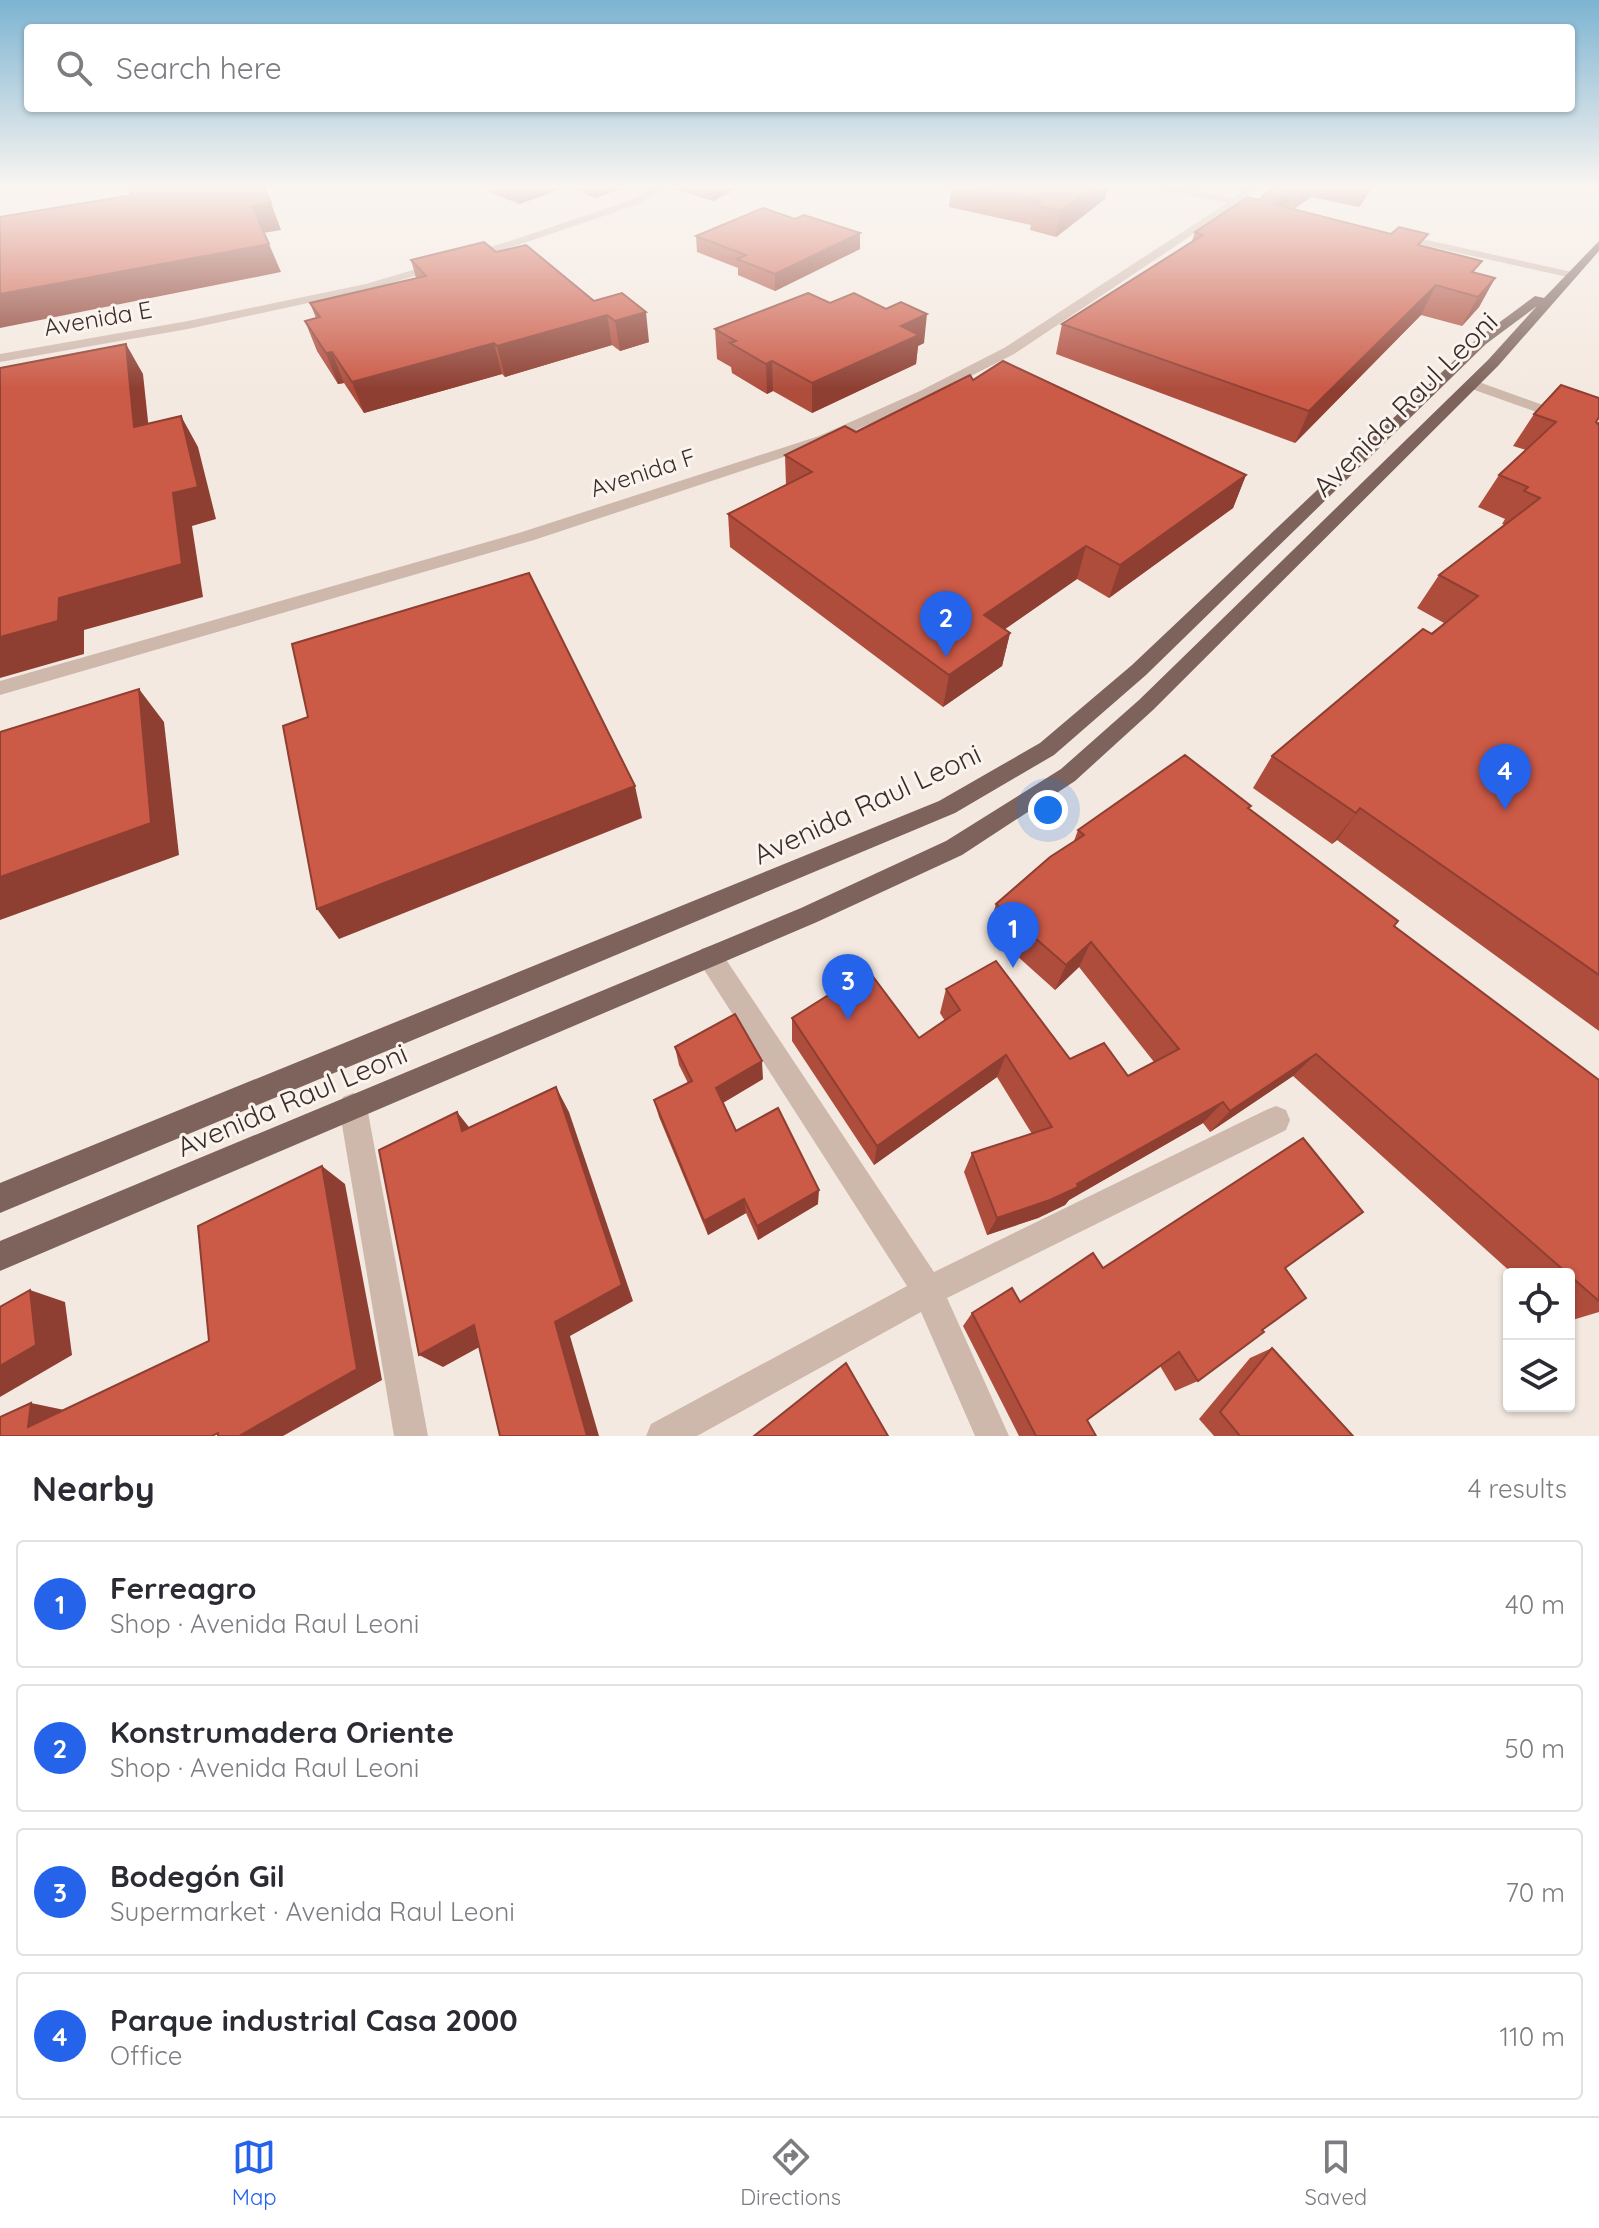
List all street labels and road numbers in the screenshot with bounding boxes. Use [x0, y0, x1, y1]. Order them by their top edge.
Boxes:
street label: Avenida E [41, 294, 154, 342]
street label: Avenida Raul Leoni [1305, 304, 1504, 503]
street label: Avenida F [586, 441, 699, 503]
street label: Avenida Raul Leoni [747, 735, 986, 872]
street label: Avenida Raul Leoni [171, 1035, 412, 1164]

